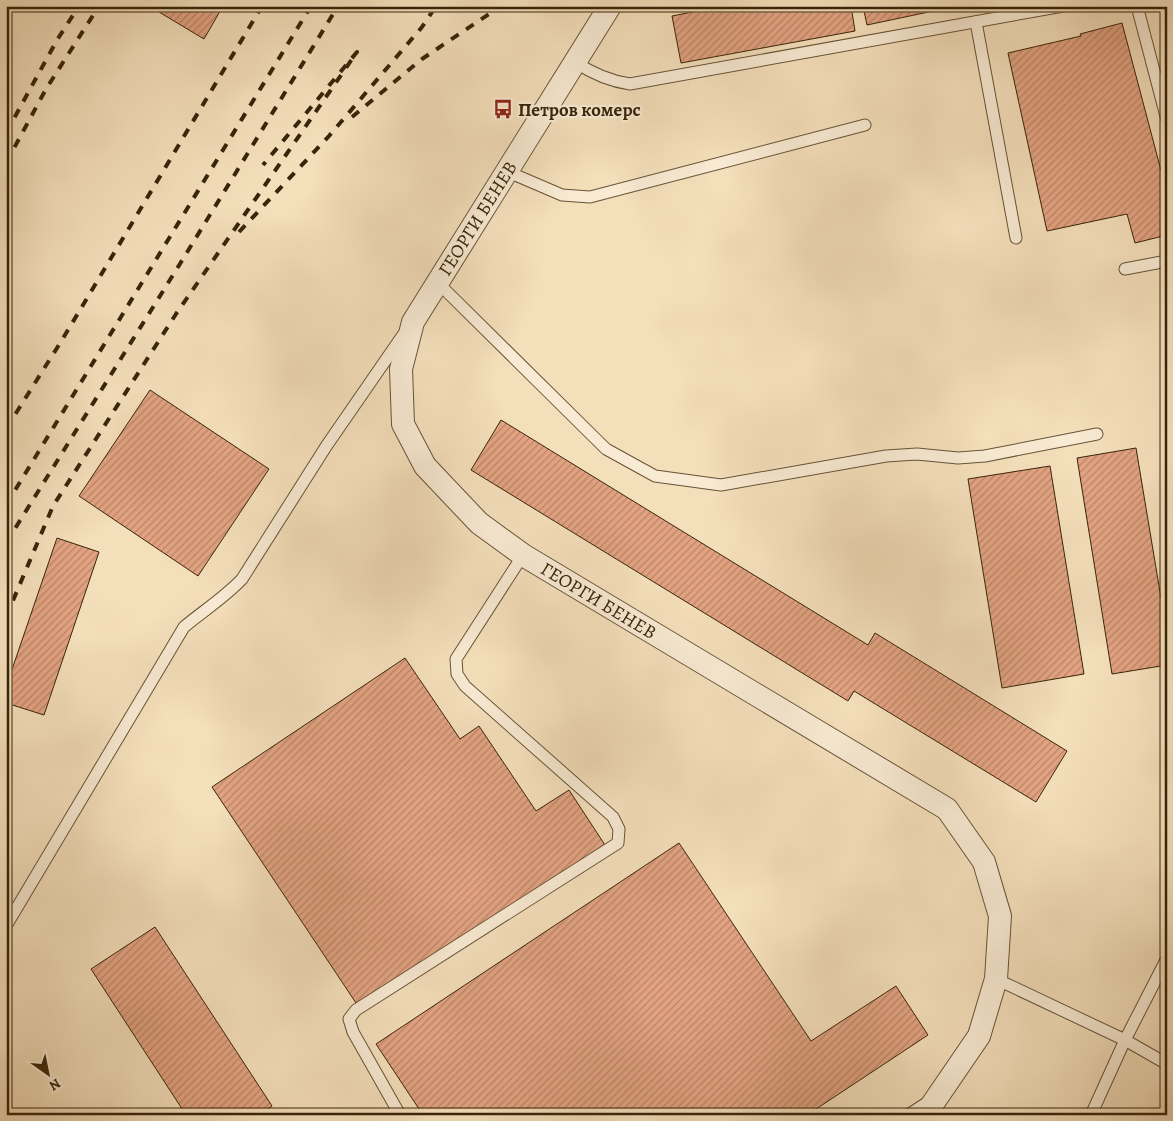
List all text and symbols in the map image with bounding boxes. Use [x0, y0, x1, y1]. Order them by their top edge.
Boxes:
place label: Петров комерс [518, 97, 641, 123]
bus stop icon: Петров комерс [492, 98, 514, 120]
street label: ГЕОРГИ БЕНЕВ [432, 156, 524, 281]
street label: ГЕОРГИ БЕНЕВ [536, 556, 661, 646]
north arrow [22, 1048, 72, 1098]
text: N [45, 1074, 64, 1095]

